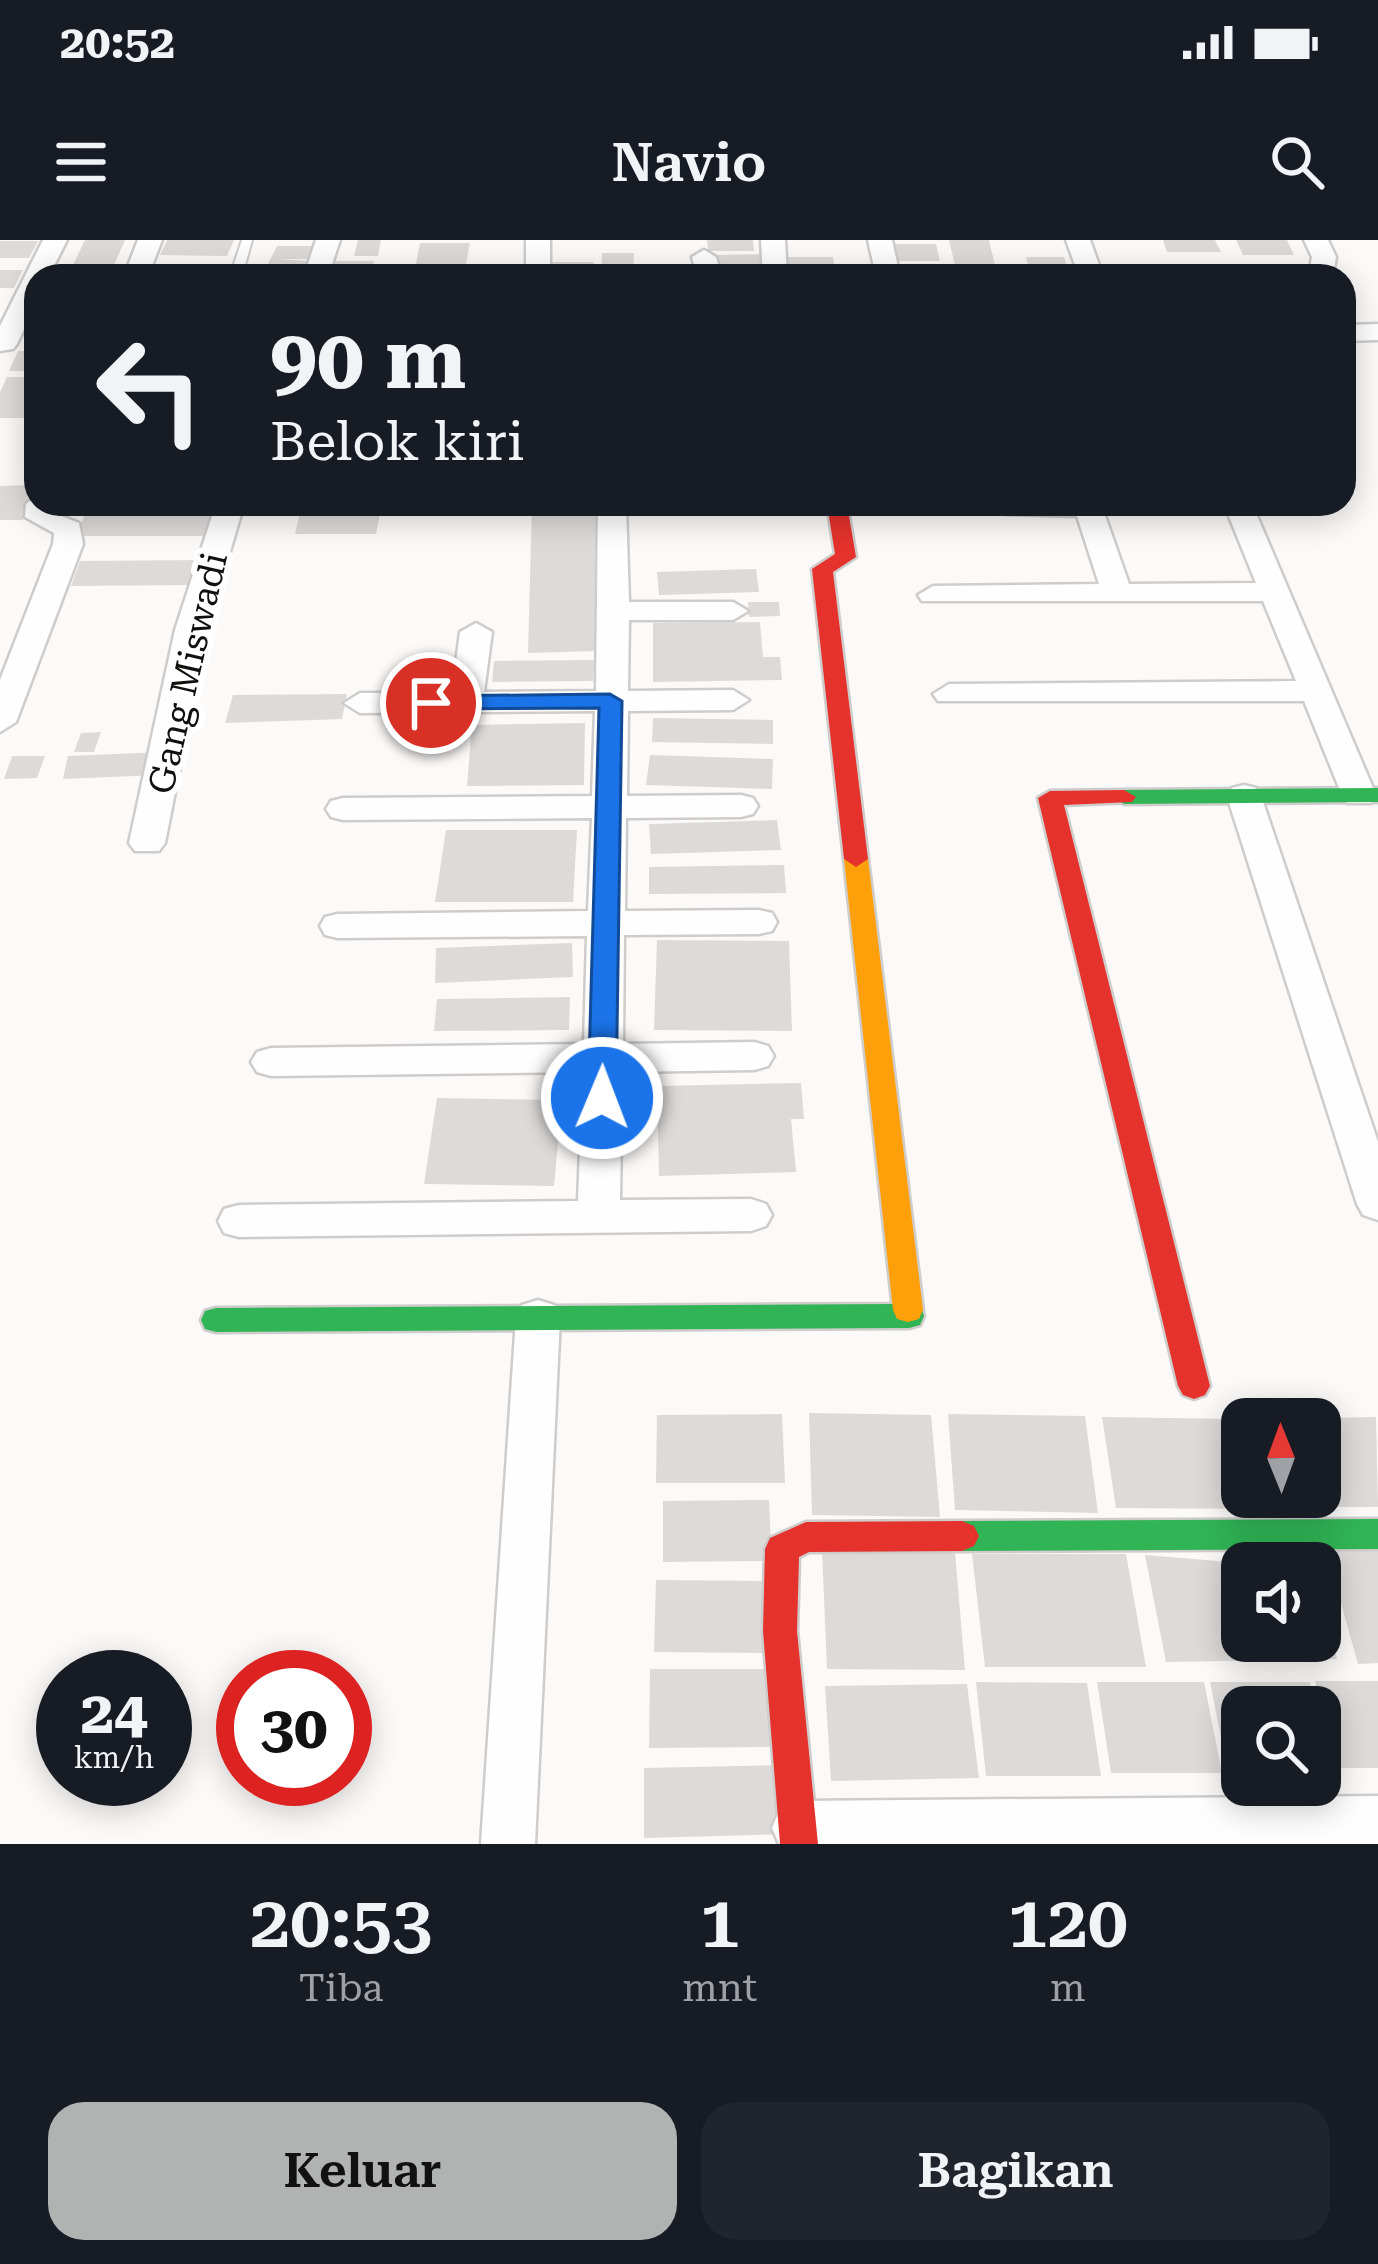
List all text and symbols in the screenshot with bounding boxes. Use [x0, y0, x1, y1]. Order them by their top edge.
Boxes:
text: 20:52 [60, 16, 175, 69]
icon: menu [48, 129, 114, 195]
icon: search [1264, 129, 1330, 195]
text: Navio [612, 131, 766, 194]
text: 90 m [270, 310, 466, 408]
icon: left [72, 312, 228, 468]
text: Belok kiri [270, 410, 524, 473]
street label: Gang Miswadi [140, 548, 236, 798]
pin [380, 652, 482, 754]
icon: arrive [398, 670, 464, 736]
position arrow [539, 1035, 665, 1161]
north arrow [1221, 1398, 1341, 1518]
map controls [1221, 1398, 1341, 1806]
button: sound [1221, 1542, 1341, 1662]
speed limit sign: 30 [216, 1650, 372, 1806]
text: 24 [80, 1677, 148, 1748]
button: search [1221, 1686, 1341, 1806]
text: km/h [74, 1740, 154, 1775]
text: 20:53 [250, 1880, 432, 1965]
text: 1 [700, 1880, 740, 1965]
text: 120 [1007, 1880, 1128, 1965]
text: Tiba [299, 1965, 383, 2011]
text: mnt [682, 1965, 757, 2011]
text: m [1050, 1965, 1085, 2011]
button: Keluar [48, 2102, 677, 2240]
button: Bagikan [701, 2102, 1330, 2240]

